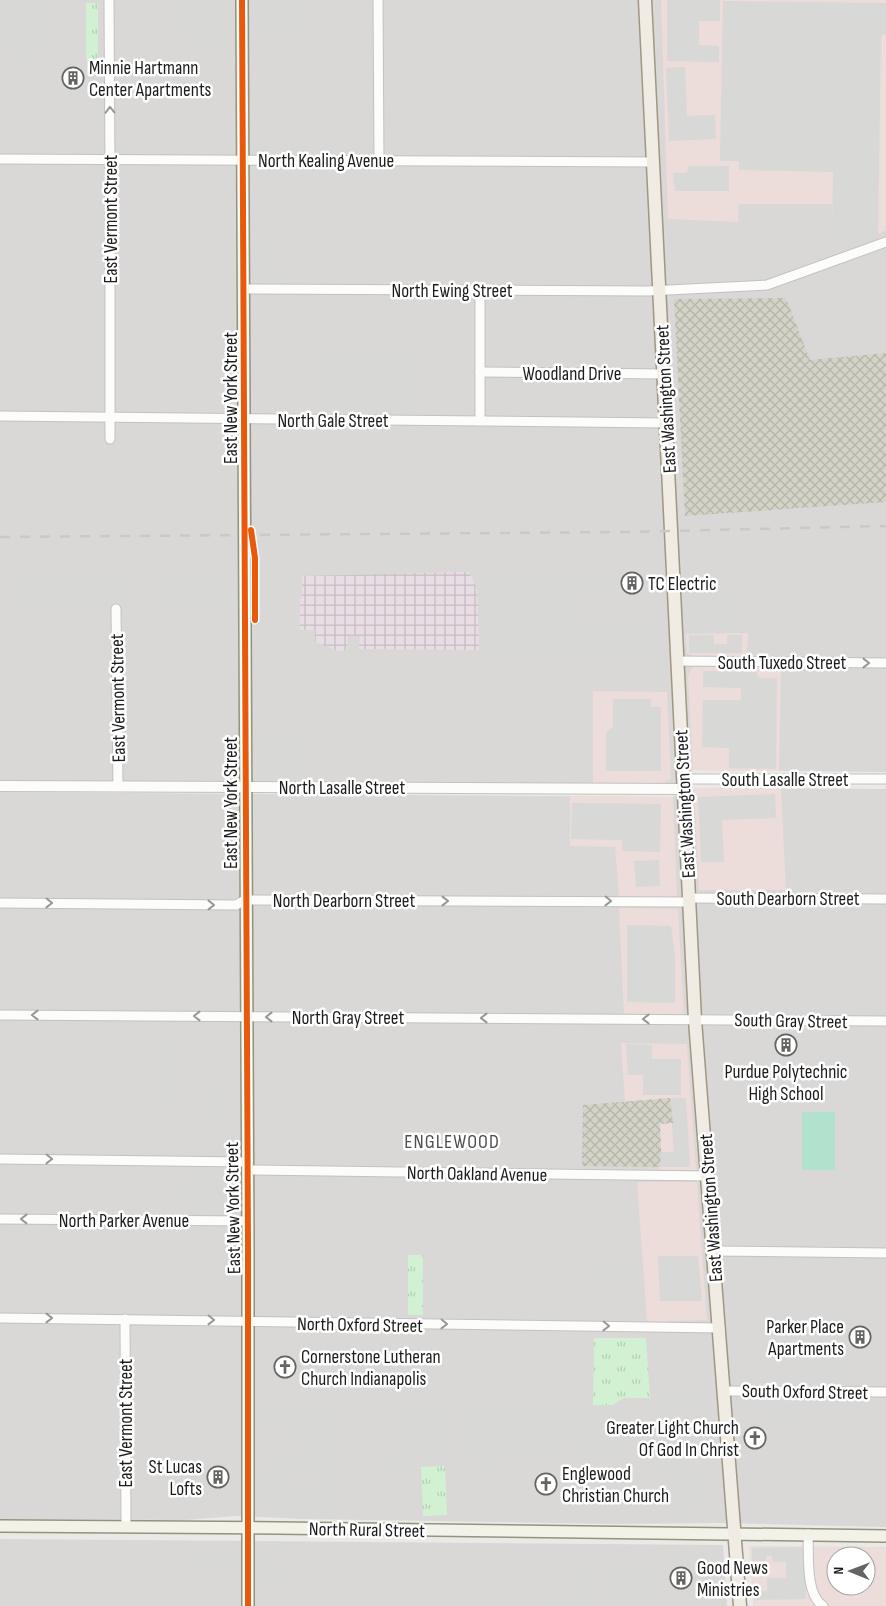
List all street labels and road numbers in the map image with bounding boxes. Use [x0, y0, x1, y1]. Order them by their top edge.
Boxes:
street label: North Kealing Avenue [258, 150, 394, 173]
street label: East Vermont Street [100, 154, 123, 283]
street label: North Ewing Street [391, 280, 513, 303]
street label: East Washington Street [651, 324, 682, 474]
street label: East New York Street [220, 332, 243, 464]
street label: Woodland Drive [523, 363, 621, 386]
street label: North Gale Street [277, 410, 389, 433]
street label: East Vermont Street [106, 633, 131, 763]
street label: South Tuxedo Street [718, 652, 846, 675]
street label: East Washington Street [670, 729, 701, 879]
street label: East New York Street [220, 737, 243, 869]
street label: South Lasalle Street [721, 769, 849, 792]
street label: North Lasalle Street [279, 777, 405, 800]
street label: South Dearborn Street [716, 888, 860, 911]
street label: North Dearborn Street [273, 890, 415, 913]
street label: North Gray Street [292, 1007, 404, 1030]
street label: South Gray Street [734, 1009, 848, 1034]
street label: East Washington Street [695, 1133, 728, 1283]
street label: East New York Street [221, 1142, 246, 1274]
street label: North Oakland Avenue [407, 1162, 547, 1187]
street label: North Parker Avenue [59, 1210, 189, 1233]
street label: North Oxford Street [297, 1313, 423, 1338]
street label: East Vermont Street [115, 1358, 138, 1487]
street label: South Oxford Street [742, 1380, 869, 1405]
street label: North Rural Street [309, 1518, 425, 1543]

